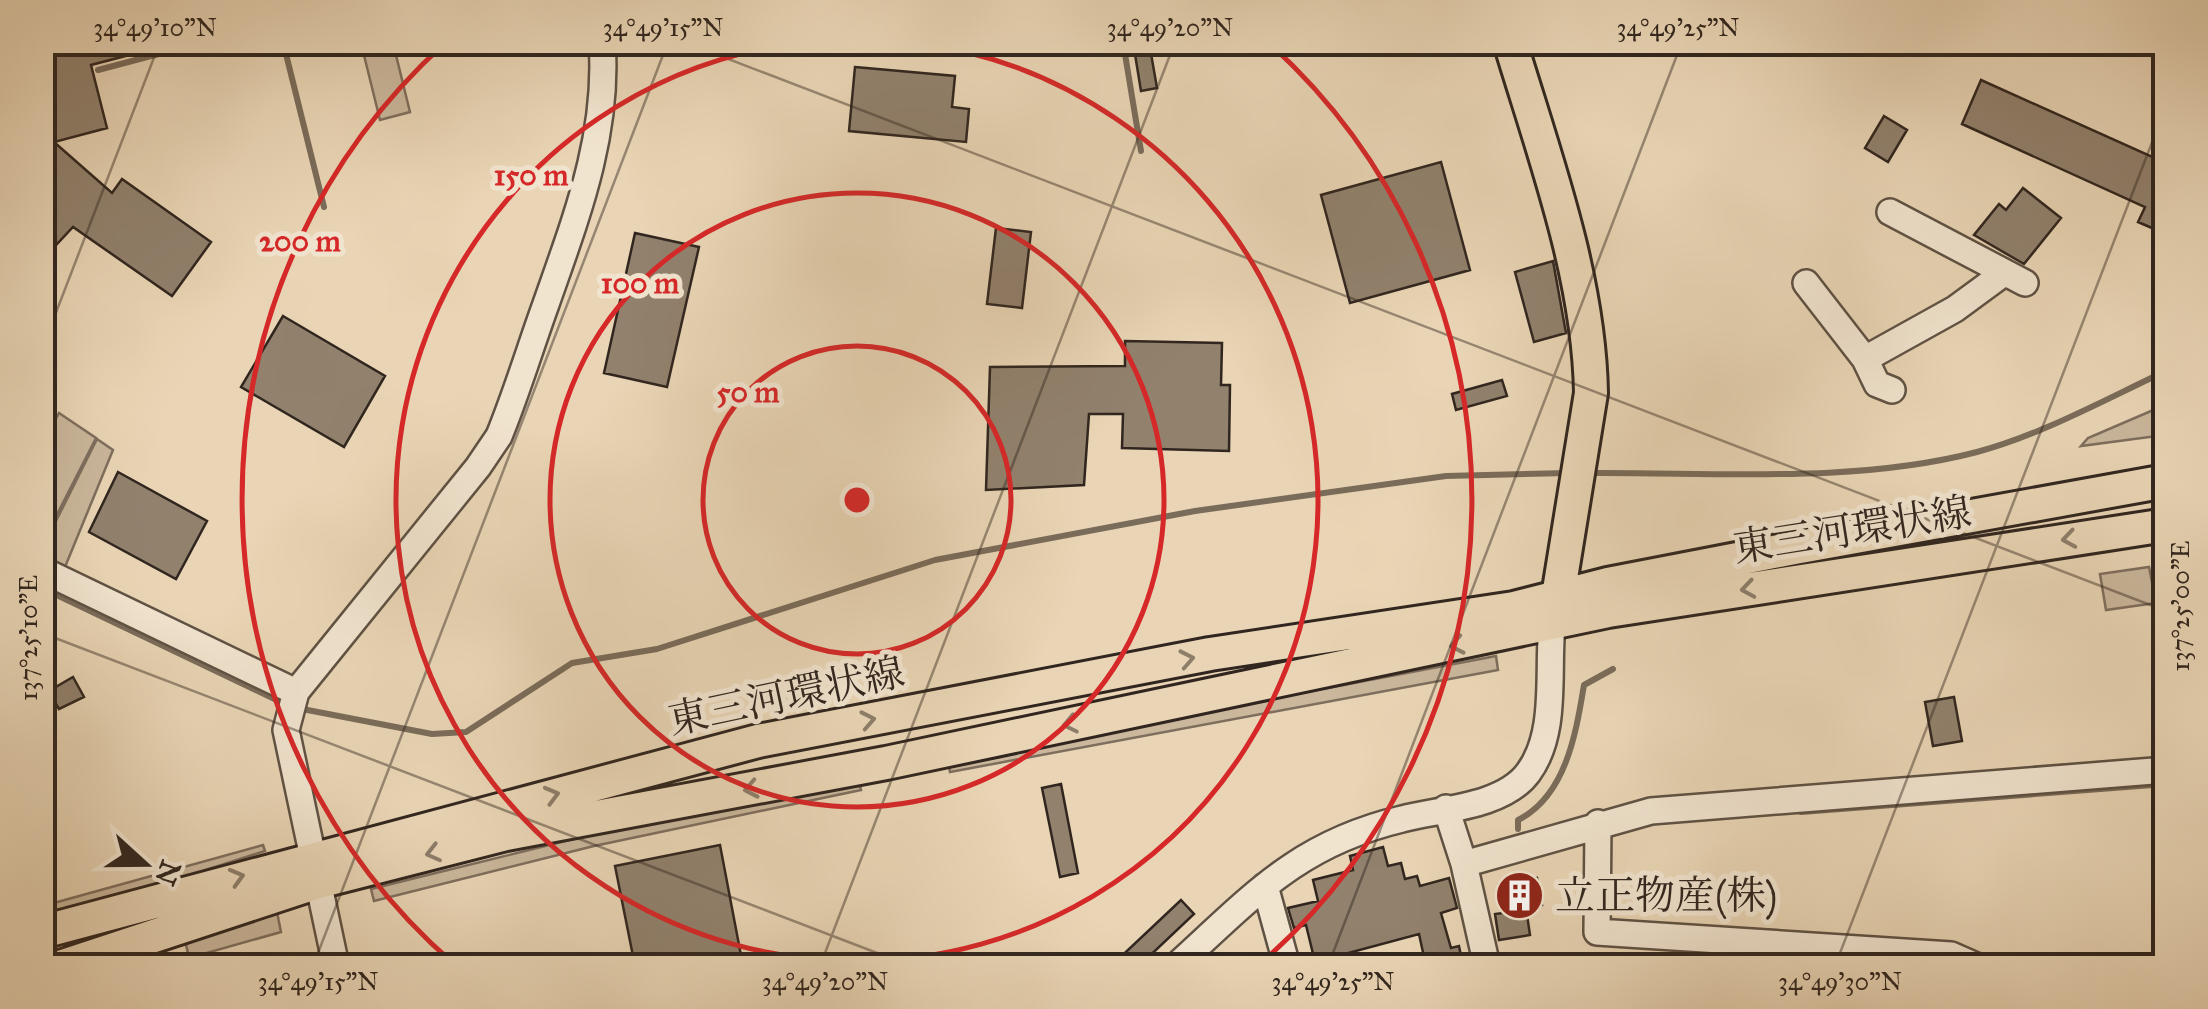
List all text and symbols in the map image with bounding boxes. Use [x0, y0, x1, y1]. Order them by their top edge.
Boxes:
text: 34°49'10"N [93, 12, 217, 43]
text: 34°49'15"N [603, 12, 723, 43]
text: 34°49'20"N [1107, 12, 1233, 43]
text: 34°49'25"N [1616, 12, 1740, 43]
text: 150 m [494, 157, 569, 193]
text: 200 m [259, 223, 341, 259]
text: 100 m [601, 265, 680, 301]
text: 50 m [716, 374, 780, 410]
centre of rings [839, 482, 875, 518]
street label: 東三河環状線 [1730, 487, 1974, 573]
one-way arrow [2061, 528, 2077, 549]
text: 137°25'00"E [2165, 540, 2196, 671]
text: 137°25'10"E [13, 575, 44, 701]
one-way arrow [1740, 578, 1756, 599]
one-way arrow [1449, 633, 1466, 654]
street label: 東三河環状線 [664, 647, 908, 745]
one-way arrow [1179, 649, 1195, 670]
one-way arrow [860, 710, 876, 731]
one-way arrow [1062, 713, 1079, 734]
one-way arrow [743, 777, 760, 798]
one-way arrow [543, 785, 560, 806]
north arrow [95, 814, 195, 914]
one-way arrow [425, 841, 442, 862]
text: N [147, 855, 188, 890]
one-way arrow [228, 868, 245, 889]
building icon: 立正物産(株) [1494, 869, 1546, 921]
place label: 立正物産(株) [1555, 871, 1777, 920]
text: 34°49'15"N [258, 966, 378, 997]
text: 34°49'20"N [762, 966, 888, 997]
text: 34°49'25"N [1271, 966, 1395, 997]
text: 34°49'30"N [1778, 966, 1902, 997]

